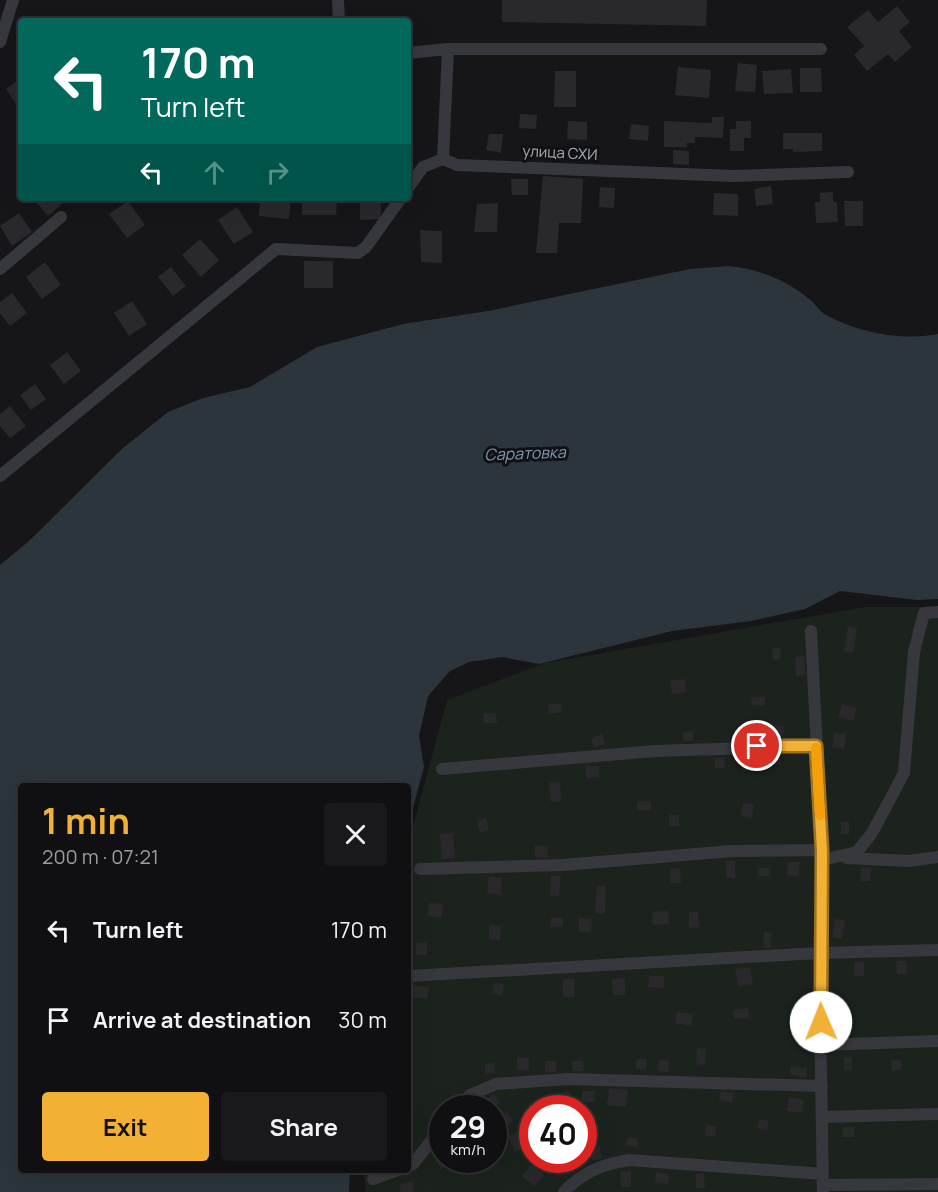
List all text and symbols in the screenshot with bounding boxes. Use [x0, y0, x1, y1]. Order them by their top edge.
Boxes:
text: 170 m [141, 33, 256, 91]
icon: left [42, 42, 120, 120]
text: Turn left [141, 88, 245, 125]
street label: улица СХИ [522, 140, 598, 165]
icon: left [135, 156, 168, 189]
icon: ahead [198, 156, 231, 189]
icon: right [261, 156, 294, 189]
water label: Саратовка [484, 441, 567, 465]
pin [731, 720, 782, 771]
icon: arrive [740, 729, 773, 762]
text: 1 min [42, 796, 130, 845]
button: close [324, 803, 387, 866]
text: 200 m · 07:21 [42, 843, 159, 870]
icon: left [42, 914, 75, 947]
text: Turn left [93, 915, 183, 945]
text: 170 m [331, 915, 387, 945]
position arrow [789, 990, 853, 1054]
icon: arrive [42, 1004, 75, 1037]
text: Arrive at destination [93, 1005, 311, 1035]
text: 30 m [338, 1005, 387, 1035]
button: Exit [42, 1092, 209, 1161]
button: Share [221, 1092, 387, 1161]
speed limit sign: 40 [519, 1095, 597, 1173]
text: 29 [450, 1106, 486, 1147]
text: km/h [451, 1139, 485, 1160]

